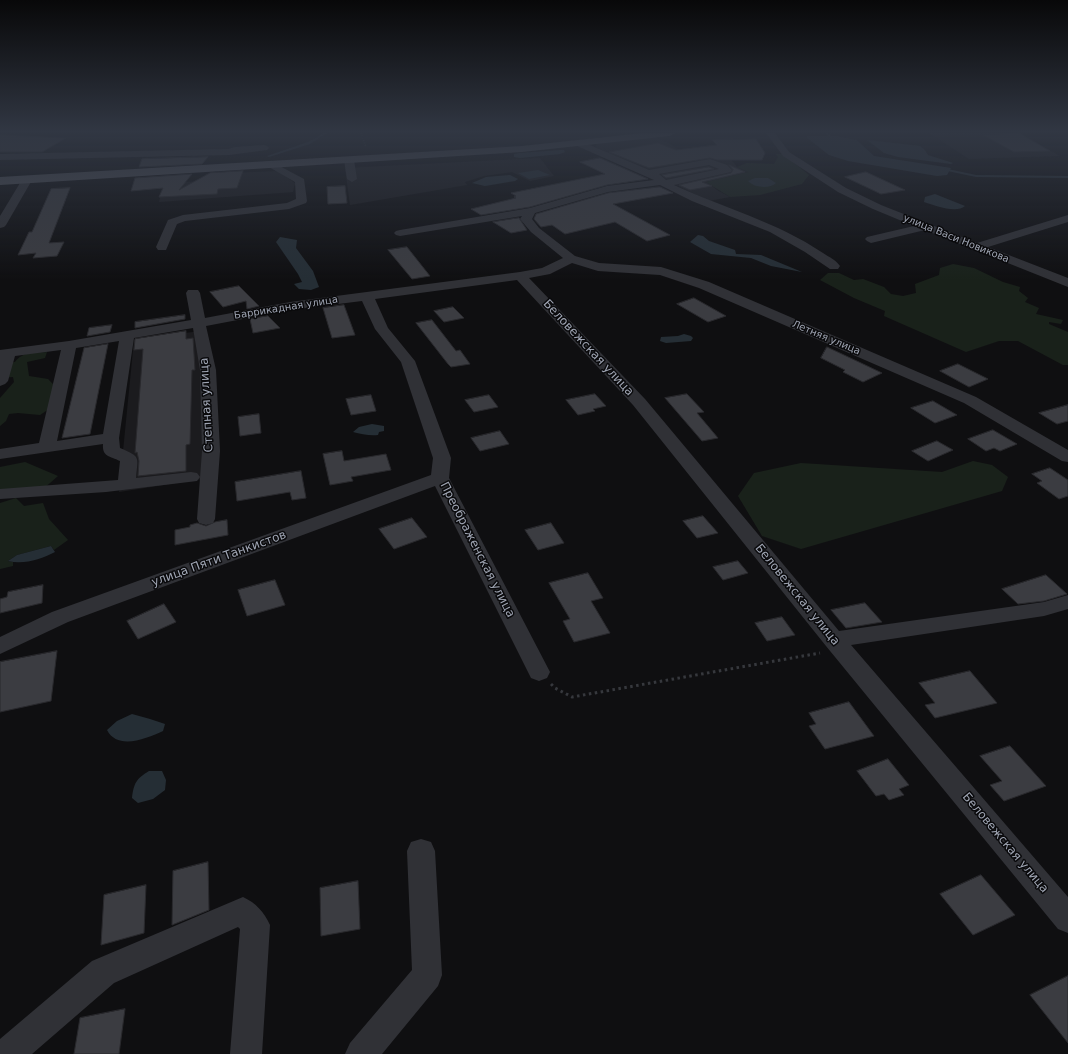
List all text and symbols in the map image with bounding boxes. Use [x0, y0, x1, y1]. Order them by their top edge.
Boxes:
street label: улица Васи Новикова [901, 212, 1011, 266]
street label: Баррикадная улица [233, 294, 339, 322]
street label: Беловежская улица [540, 297, 636, 399]
street label: Летняя улица [790, 318, 862, 358]
street label: Степная улица [197, 357, 217, 453]
street label: Преображенская улица [437, 480, 517, 620]
street label: улица Пяти Танкистов [150, 528, 288, 590]
street label: Беловежская улица [752, 541, 842, 649]
street label: Беловежская улица [959, 790, 1051, 896]

